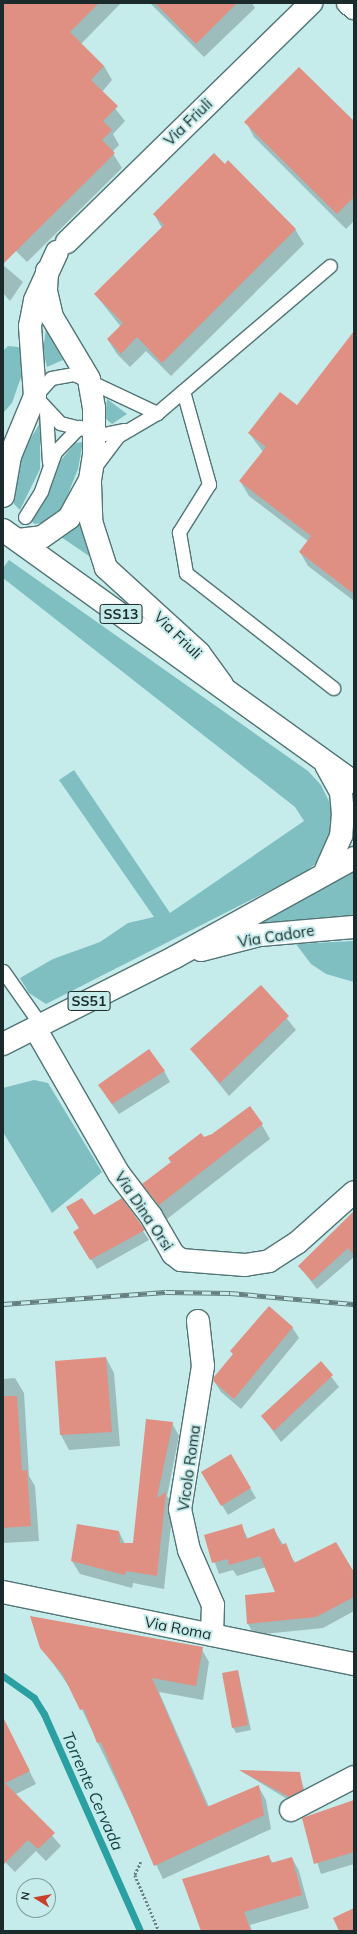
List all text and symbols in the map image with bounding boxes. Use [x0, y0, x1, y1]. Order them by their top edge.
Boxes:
street label: Via Friuli [160, 95, 216, 149]
road number: SS13 [99, 602, 143, 626]
street label: Via Friuli [150, 608, 206, 662]
street label: Via Cadore [237, 921, 315, 951]
road number: SS51 [67, 989, 111, 1013]
street label: Via Dina Orsi [111, 1168, 177, 1254]
street label: Vicolo Roma [174, 1424, 204, 1512]
street label: Via Roma [143, 1613, 213, 1643]
water label: Torrente Cervada [58, 1729, 128, 1853]
north arrow [16, 1878, 56, 1918]
text: N [18, 1890, 33, 1901]

